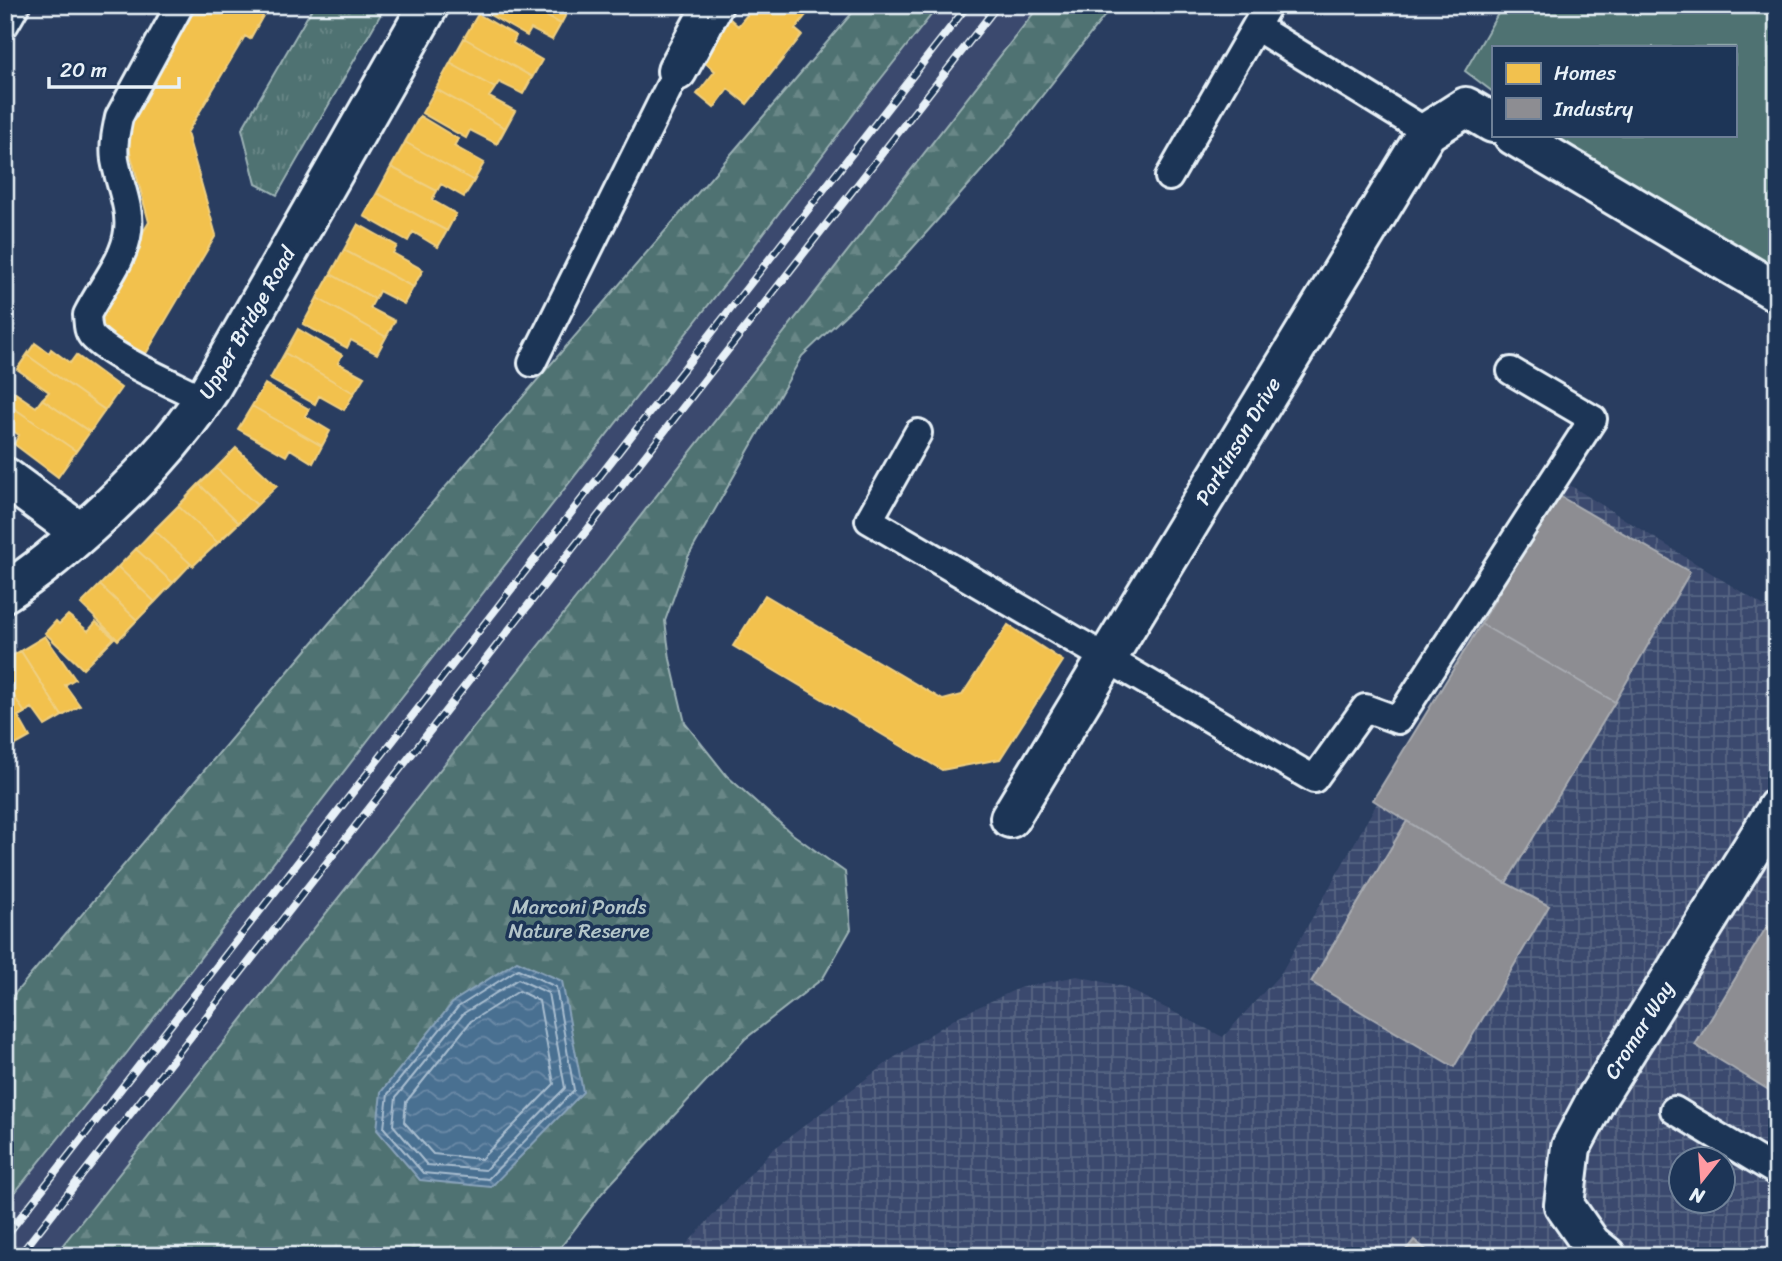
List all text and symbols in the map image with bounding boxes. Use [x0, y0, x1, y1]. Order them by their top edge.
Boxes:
scale bar [49, 46, 178, 90]
legend [1492, 46, 1736, 136]
text: 20 m [60, 51, 107, 89]
text: Homes [1554, 54, 1616, 92]
text: Industry [1553, 90, 1633, 128]
street label: Upper Bridge Road [188, 238, 307, 406]
street label: Parkinson Drive [1184, 369, 1292, 513]
park label: Marconi Ponds Nature Reserve [508, 888, 650, 950]
street label: Cromar Way [1594, 973, 1685, 1087]
north arrow [1666, 1146, 1736, 1216]
text: N [1685, 1178, 1709, 1214]

